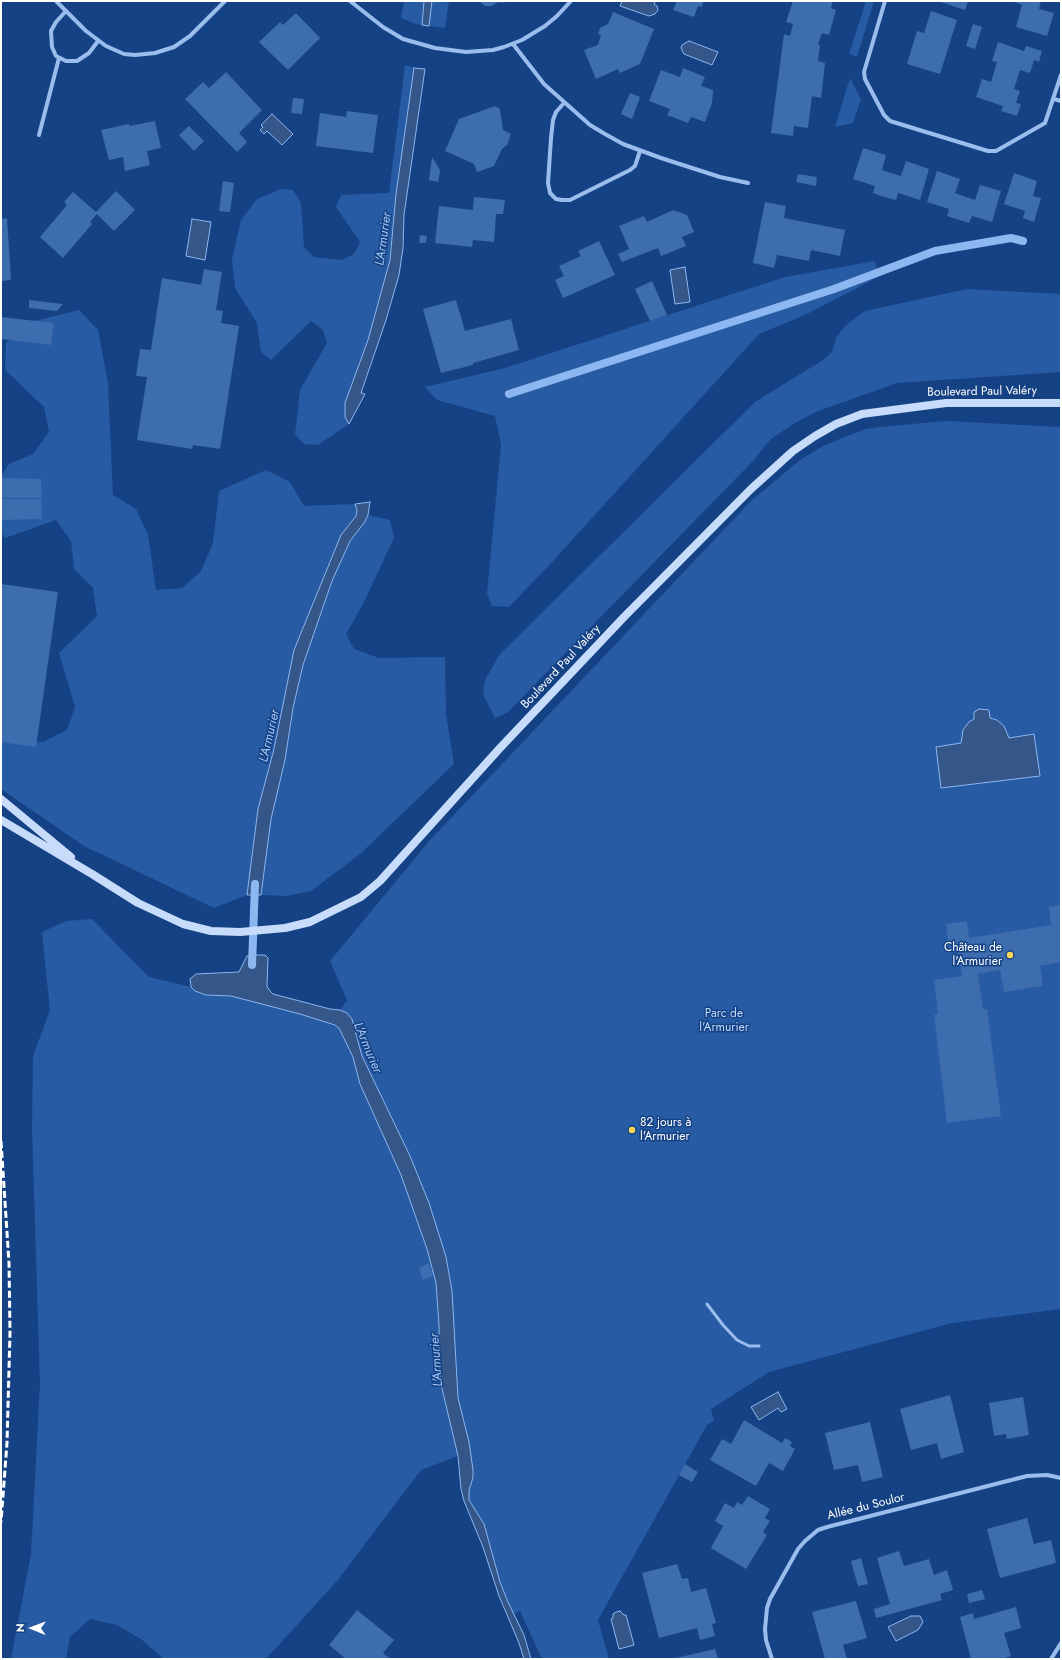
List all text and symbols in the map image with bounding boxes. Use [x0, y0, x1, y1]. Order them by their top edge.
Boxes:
water label: L'Armurier [373, 211, 395, 267]
street label: Boulevard Paul Valéry [927, 384, 1037, 400]
street label: Boulevard Paul Valéry [518, 622, 604, 712]
water label: L'Armurier [256, 708, 284, 764]
place label: Château de l'Armurier [944, 941, 1002, 969]
marker: Château de l'Armurier [1005, 950, 1015, 960]
park label: Parc de l'Armurier [699, 1007, 749, 1035]
water label: L'Armurier [349, 1020, 385, 1076]
place label: 82 jours à l'Armurier [640, 1116, 691, 1144]
marker: 82 jours à l'Armurier [627, 1125, 637, 1135]
water label: L'Armurier [427, 1333, 447, 1387]
street label: Allée du Soulor [826, 1490, 906, 1524]
north arrow [12, 1608, 52, 1648]
text: N [12, 1623, 28, 1632]

